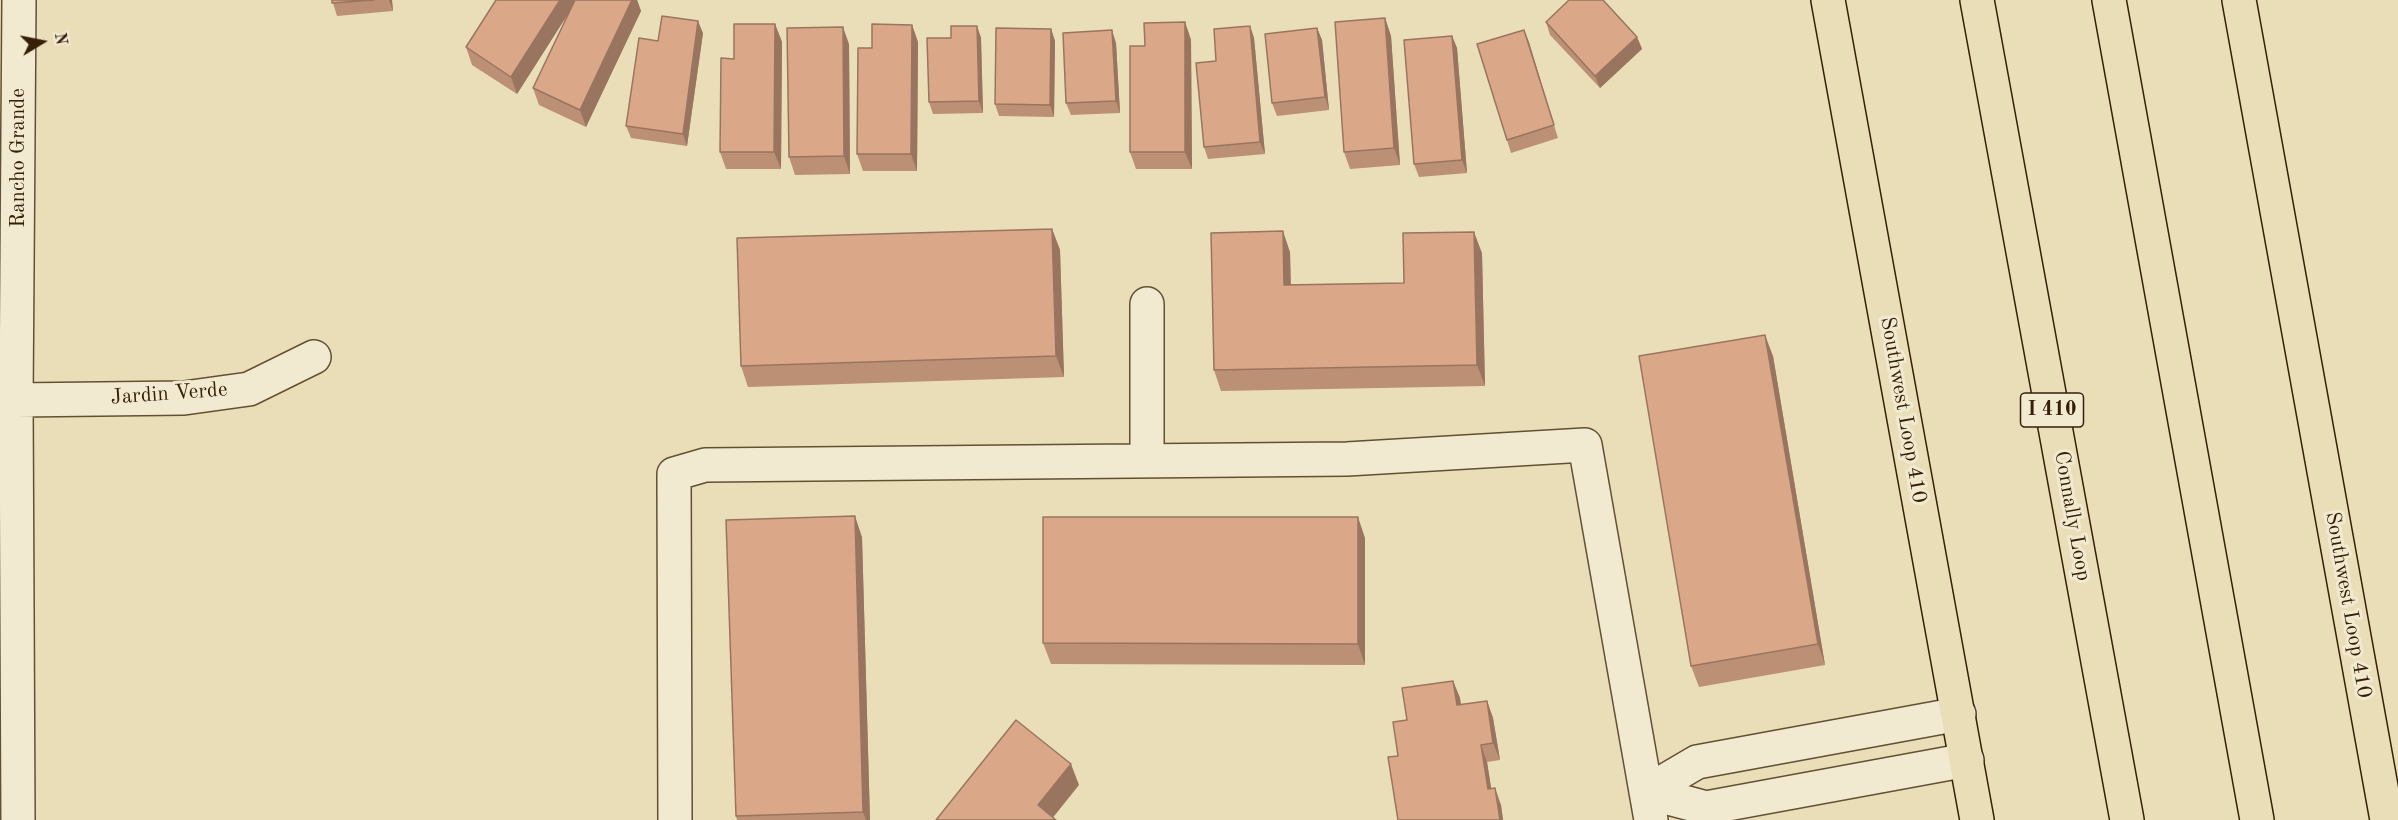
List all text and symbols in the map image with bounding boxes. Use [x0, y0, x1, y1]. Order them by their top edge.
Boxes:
north arrow [12, 12, 72, 72]
text: N [51, 31, 69, 46]
street label: Rancho Grande [5, 88, 31, 228]
street label: Southwest Loop 410 [1874, 315, 1932, 505]
street label: Jardin Verde [110, 377, 228, 411]
road number: I 410 [2020, 393, 2084, 427]
street label: Connally Loop [2048, 449, 2096, 583]
street label: Southwest Loop 410 [2319, 510, 2377, 700]

